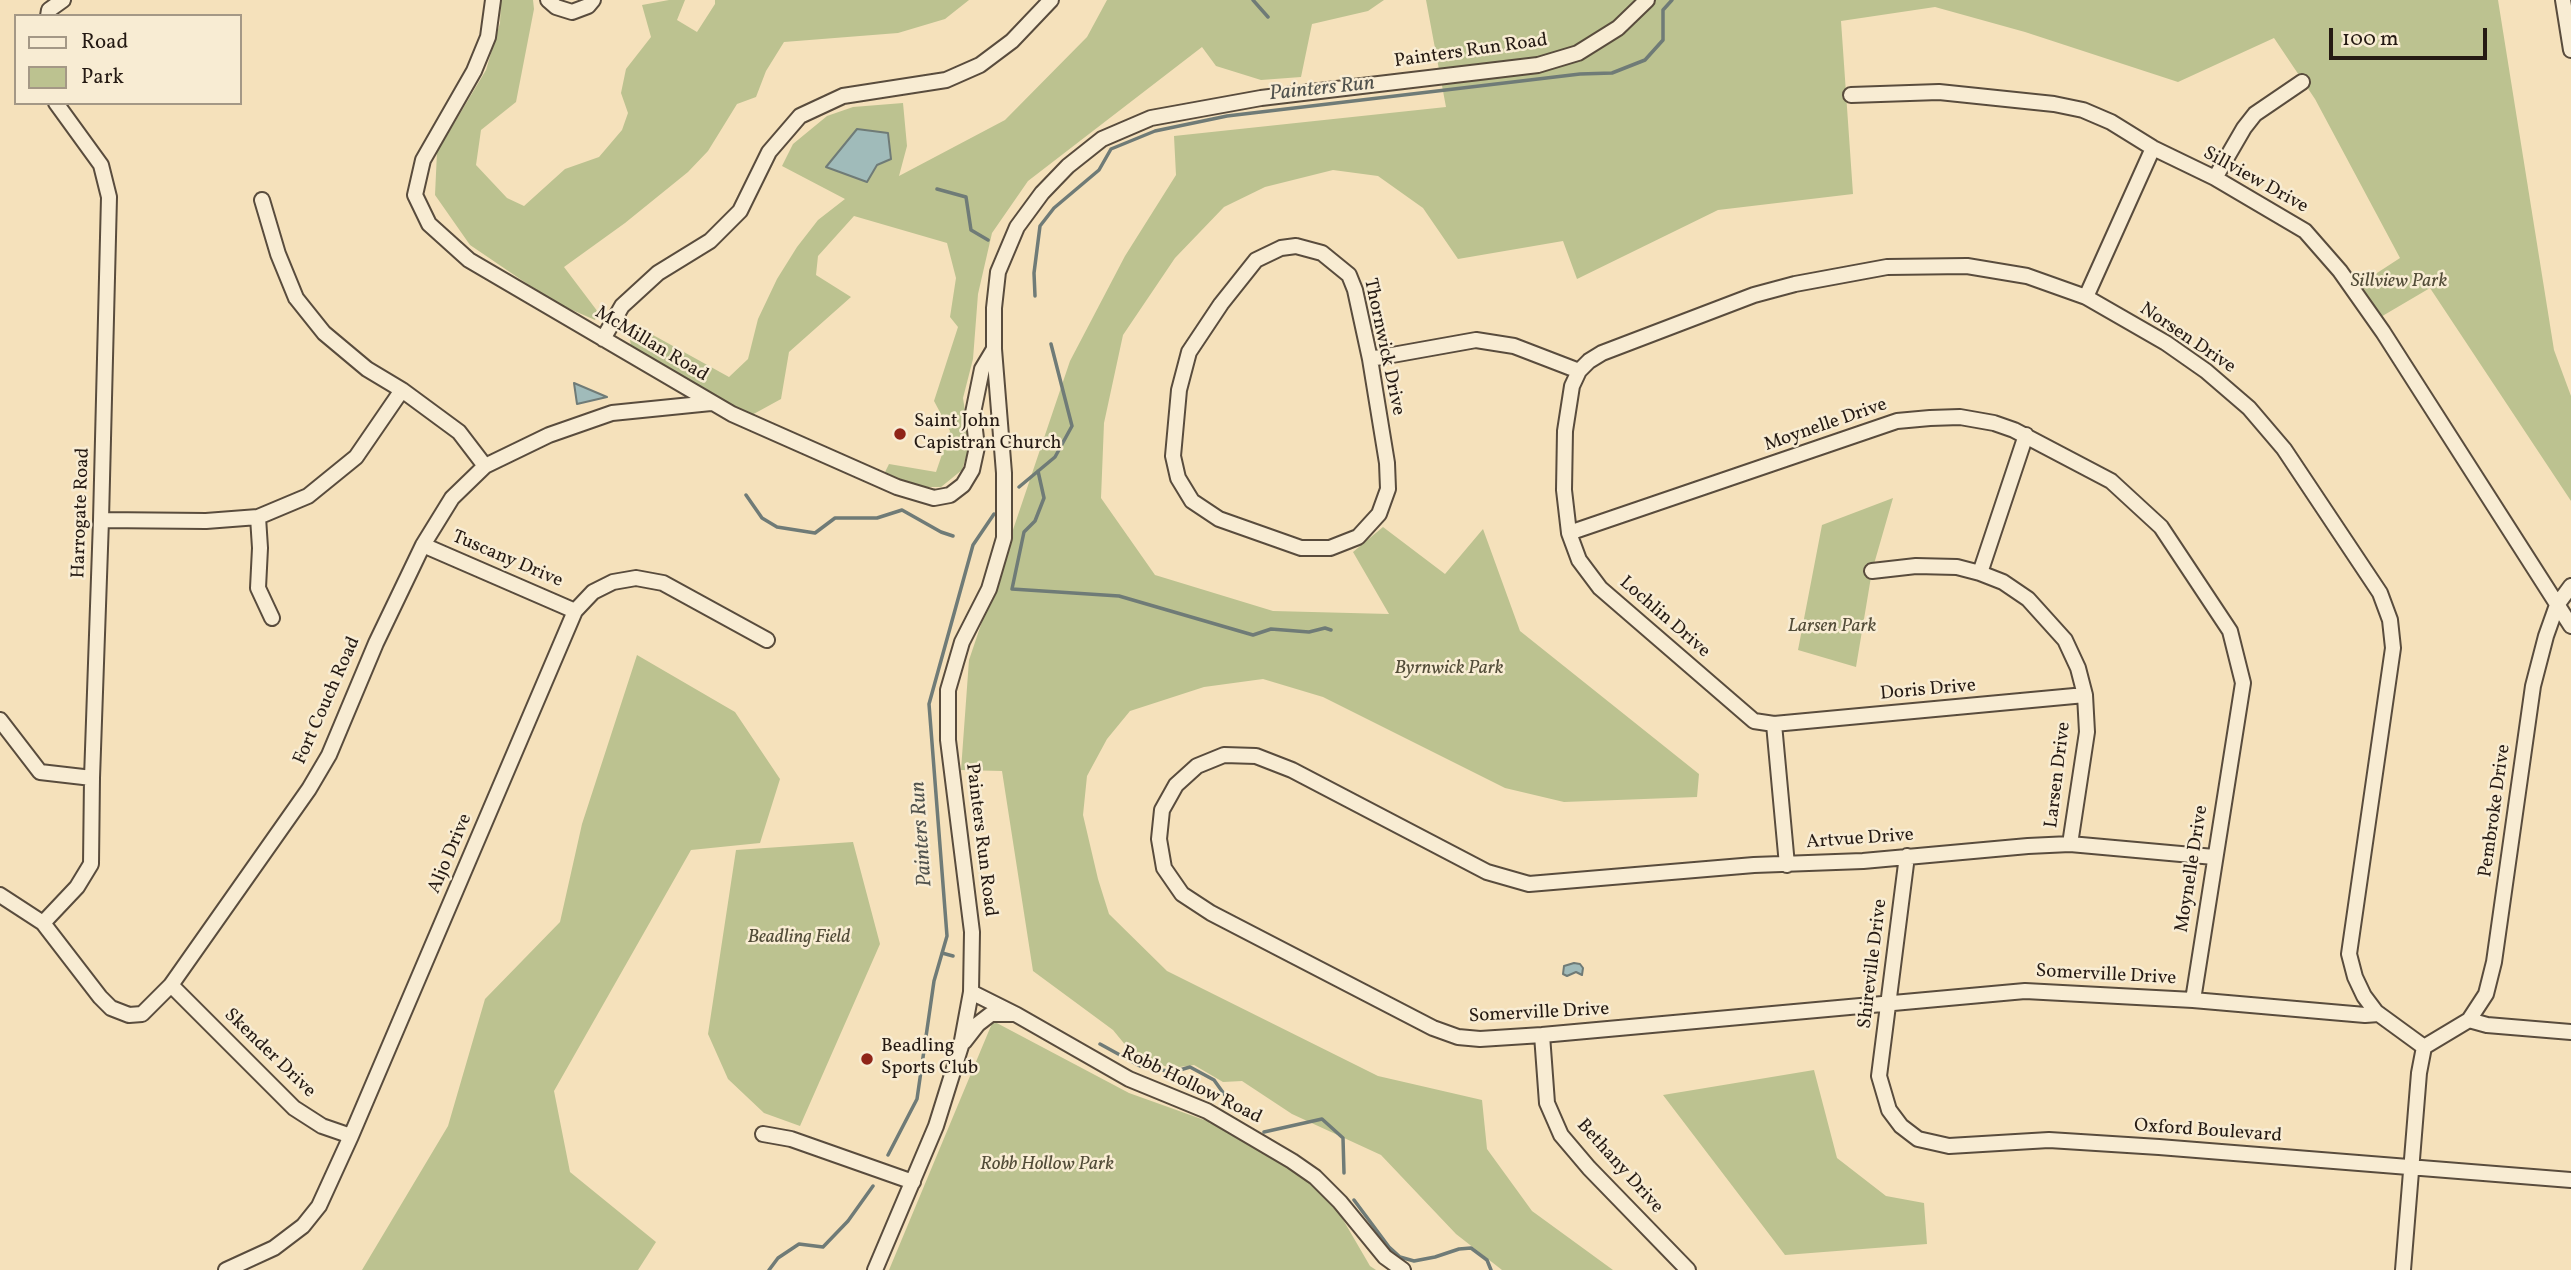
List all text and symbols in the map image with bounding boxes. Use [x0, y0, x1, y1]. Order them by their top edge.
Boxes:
legend [14, 14, 242, 105]
scale bar [2333, 14, 2490, 58]
text: 100 m [2342, 25, 2399, 54]
text: Road [81, 28, 128, 57]
street label: Painters Run Road [1393, 30, 1549, 74]
text: Park [81, 63, 124, 92]
water label: Painters Run [1268, 72, 1376, 108]
street label: Sillview Drive [2198, 143, 2312, 219]
park label: Sillview Park [2351, 272, 2447, 294]
street label: Thornwick Drive [1357, 276, 1409, 418]
street label: Norsen Drive [2135, 299, 2239, 379]
street label: McMillan Road [590, 302, 712, 388]
street label: Moynelle Drive [1762, 394, 1890, 458]
place label: Saint John Capistran Church [914, 412, 1062, 456]
marker: Saint John Capistran Church [892, 426, 908, 442]
street label: Harrogate Road [68, 447, 96, 579]
street label: Tuscany Drive [448, 526, 566, 594]
street label: Lochlin Drive [1614, 572, 1714, 664]
park label: Larsen Park [1788, 617, 1876, 639]
street label: Fort Couch Road [290, 634, 366, 768]
park label: Byrnwick Park [1394, 659, 1504, 681]
street label: Doris Drive [1879, 675, 1977, 707]
street label: Larsen Drive [2041, 721, 2077, 829]
street label: Pembroke Drive [2475, 743, 2517, 879]
street label: Painters Run Road [959, 762, 1001, 918]
water label: Painters Run [907, 780, 939, 888]
street label: Moynelle Drive [2172, 804, 2214, 934]
street label: Aljo Drive [424, 811, 478, 897]
street label: Artvue Drive [1805, 825, 1915, 855]
street label: Shireville Drive [1855, 898, 1893, 1030]
park label: Beadling Field [747, 928, 851, 950]
street label: Somerville Drive [2035, 961, 2177, 991]
street label: Somerville Drive [1468, 999, 1610, 1029]
street label: Skender Drive [218, 1005, 320, 1103]
place label: Beadling Sports Club [881, 1037, 978, 1081]
street label: Robb Hollow Road [1117, 1042, 1265, 1130]
marker: Beadling Sports Club [859, 1051, 875, 1067]
street label: Bethany Drive [1571, 1115, 1667, 1219]
street label: Oxford Boulevard [2133, 1115, 2283, 1149]
park label: Robb Hollow Park [980, 1155, 1114, 1177]

